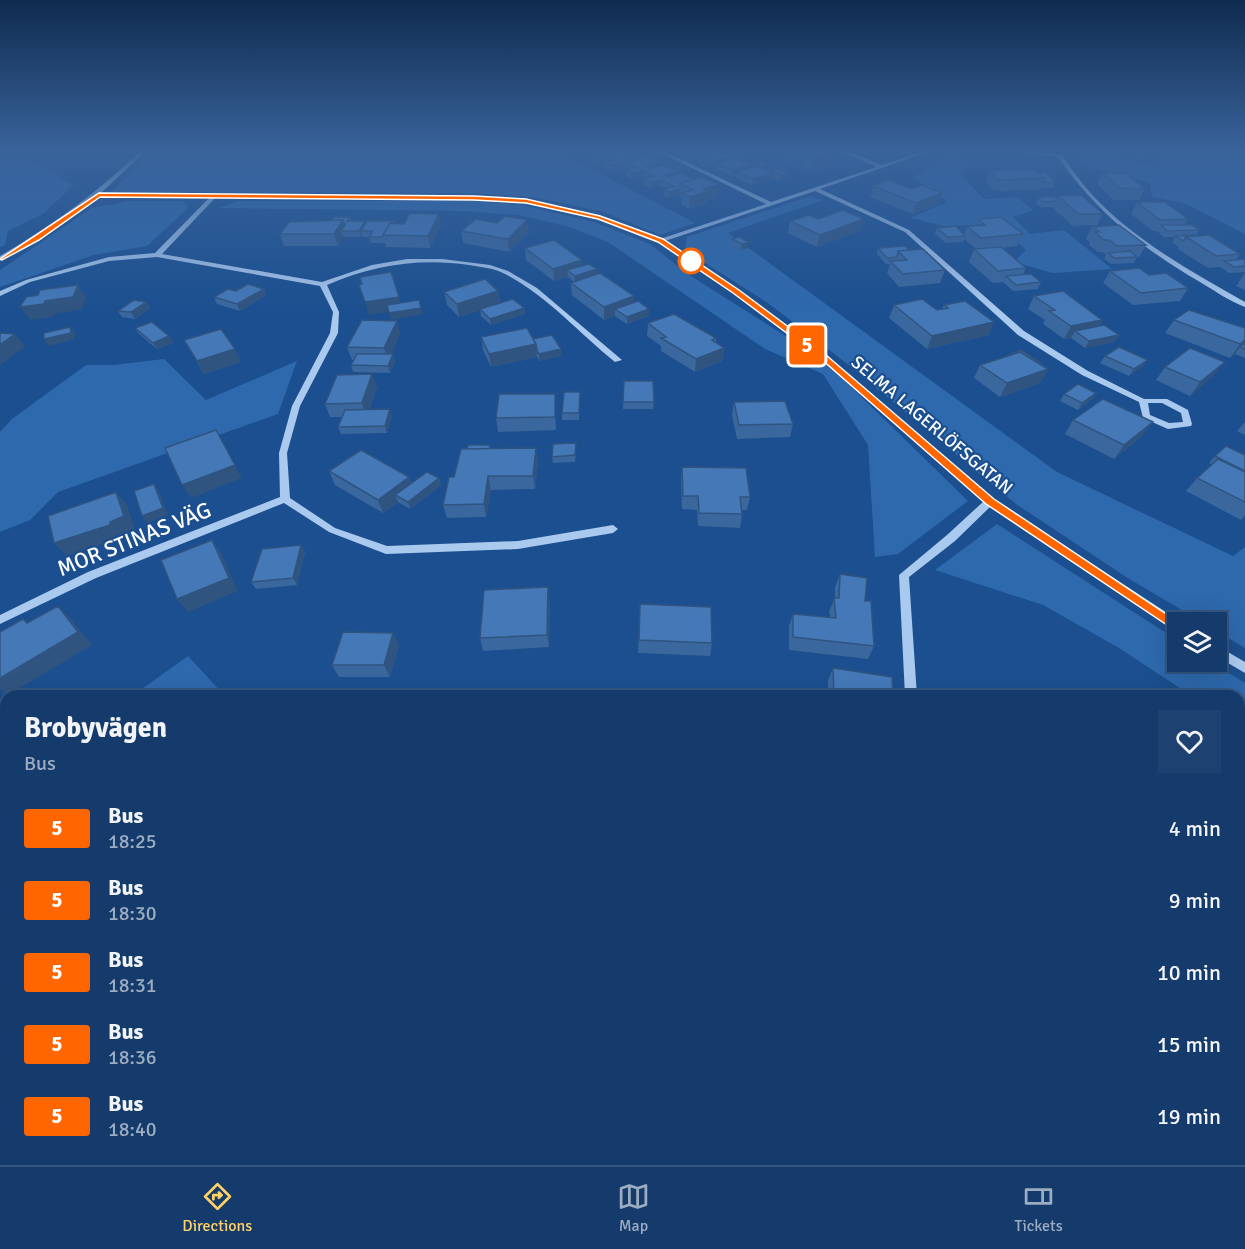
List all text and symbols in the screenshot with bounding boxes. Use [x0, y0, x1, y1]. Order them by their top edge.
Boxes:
unlabelled marker [678, 248, 704, 274]
line badge: 5 [788, 326, 826, 364]
text: 5 [801, 332, 813, 358]
street label: SELMA LAGERLÖFSGATAN [847, 351, 1017, 499]
street label: MOR STINAS VÄG [53, 496, 215, 582]
map controls [1167, 612, 1227, 672]
button: layers [1167, 612, 1227, 672]
button: heart [1158, 710, 1221, 773]
text: Brobyvägen [24, 711, 167, 745]
text: Bus [24, 751, 56, 776]
text: Bus [108, 802, 143, 829]
text: 5 [51, 815, 63, 841]
text: 4 min [1169, 815, 1221, 842]
text: 18:25 [108, 829, 157, 854]
text: Bus [108, 874, 143, 901]
text: 5 [51, 887, 63, 913]
text: 9 min [1169, 887, 1221, 914]
text: 18:30 [108, 901, 157, 926]
text: Bus [108, 946, 143, 973]
text: 5 [51, 959, 63, 985]
text: 10 min [1157, 959, 1221, 986]
text: 18:31 [108, 973, 157, 998]
text: Bus [108, 1018, 143, 1045]
text: 5 [51, 1031, 63, 1057]
text: 15 min [1157, 1031, 1221, 1058]
text: 18:36 [108, 1045, 157, 1070]
text: Bus [108, 1090, 143, 1117]
text: 5 [51, 1103, 63, 1129]
text: 19 min [1157, 1103, 1221, 1130]
text: 18:40 [108, 1117, 157, 1142]
tab: Directions [182, 1180, 252, 1236]
tab: Map [617, 1180, 650, 1236]
tab: Tickets [1015, 1180, 1063, 1236]

